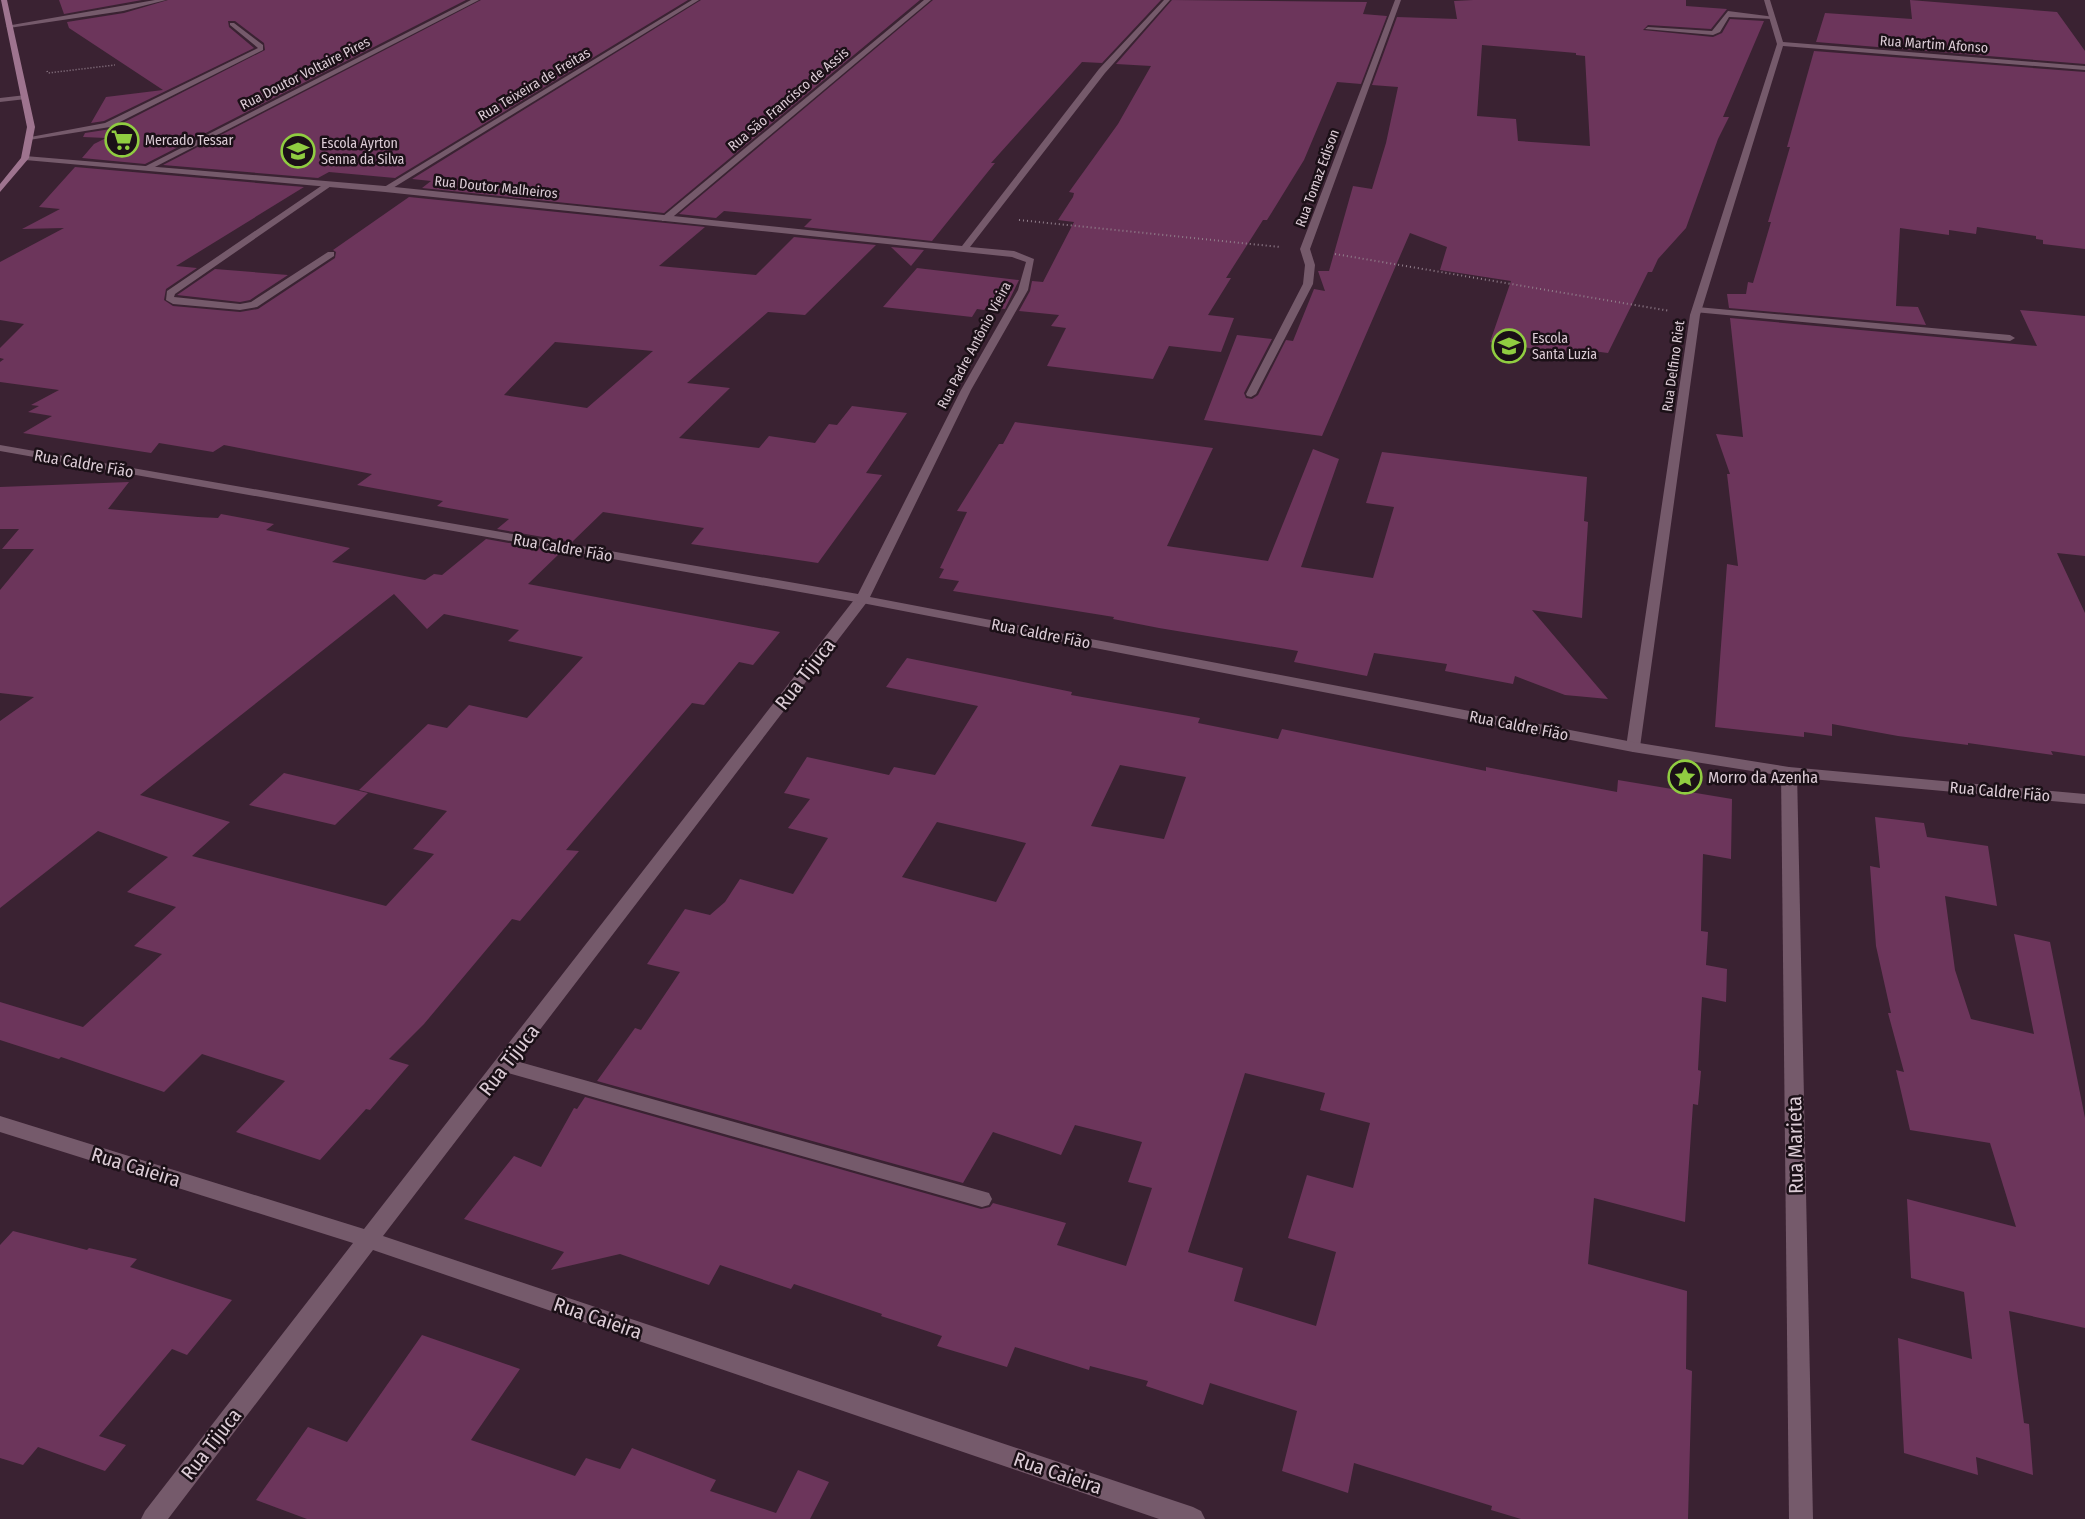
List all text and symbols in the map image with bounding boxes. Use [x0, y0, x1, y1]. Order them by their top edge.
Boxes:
street label: Rua Martim Afonso [1879, 32, 1989, 57]
street label: Rua Doutor Voltaire Pires [237, 33, 373, 114]
street label: Rua Teixeira de Freitas [475, 44, 593, 125]
street label: Rua São Francisco de Assis [725, 44, 852, 155]
supermarket icon: Mercado Tessar [104, 122, 140, 158]
street label: Rua Tomaz Edison [1292, 127, 1343, 229]
place label: Mercado Tessar [145, 132, 233, 149]
school or university icon: Escola Ayrton Senna da Silva [280, 133, 316, 169]
place label: Escola Ayrton Senna da Silva [321, 135, 404, 168]
street label: Rua Doutor Malheiros [433, 173, 558, 202]
street label: Rua Padre Antônio Vieira [934, 279, 1015, 412]
street label: Rua Delfino Riet [1659, 319, 1688, 413]
school or university icon: Escola Santa Luzia [1491, 328, 1527, 364]
place label: Escola Santa Luzia [1532, 330, 1597, 363]
street label: Rua Caldre Fião [33, 445, 135, 482]
street label: Rua Caldre Fião [512, 529, 614, 566]
street label: Rua Caldre Fião [990, 615, 1092, 652]
street label: Rua Tijuca [770, 634, 840, 714]
street label: Rua Caldre Fião [1468, 707, 1570, 744]
place icon: Morro da Azenha [1667, 759, 1703, 795]
place label: Morro da Azenha [1708, 768, 1818, 787]
street label: Rua Caldre Fião [1949, 778, 2051, 805]
street label: Rua Tijuca [474, 1020, 544, 1100]
street label: Rua Marieta [1782, 1096, 1808, 1194]
street label: Rua Caieira [89, 1142, 183, 1192]
street label: Rua Caieira [551, 1292, 645, 1344]
street label: Rua Tijuca [176, 1404, 246, 1484]
street label: Rua Caieira [1011, 1447, 1105, 1499]

